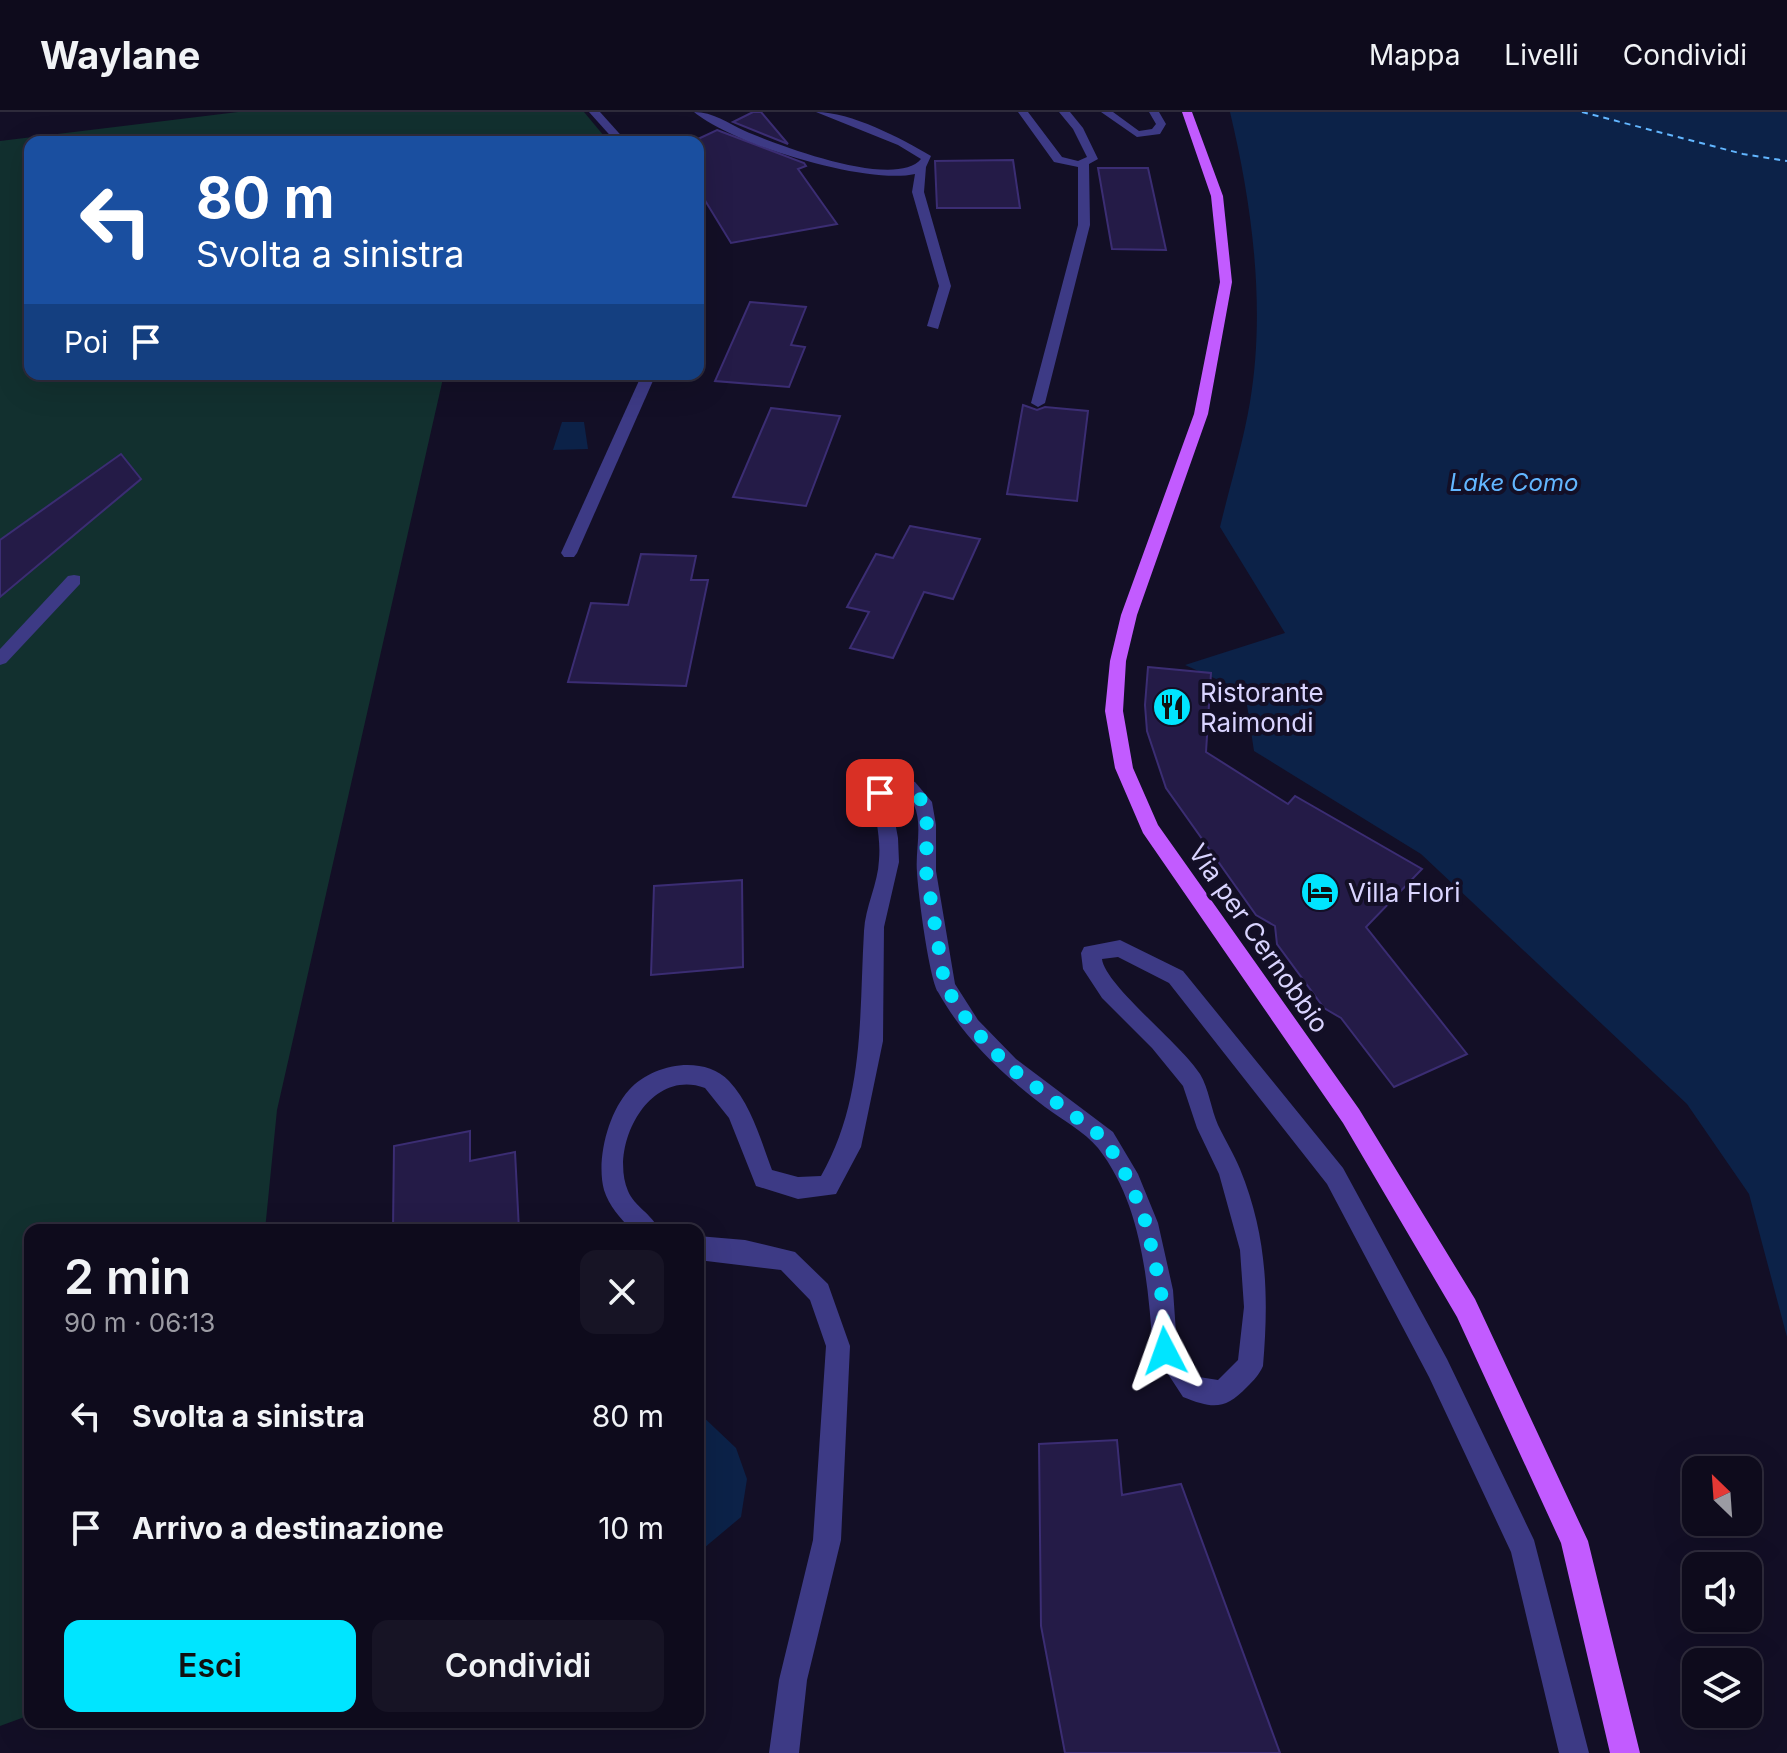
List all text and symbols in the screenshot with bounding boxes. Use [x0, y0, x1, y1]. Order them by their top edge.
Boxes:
text: Waylane [40, 32, 200, 78]
text: Mappa [1369, 38, 1460, 72]
text: Livelli [1504, 38, 1579, 72]
text: Condividi [1623, 38, 1747, 72]
text: 80 m [196, 164, 335, 232]
icon: left [64, 168, 168, 272]
text: Svolta a sinistra [196, 232, 464, 276]
icon: arrive [124, 320, 168, 364]
text: Poi [64, 324, 108, 360]
water label: Lake Como [1450, 468, 1578, 497]
place label: Ristorante Raimondi [1200, 677, 1324, 738]
restaurant icon: Ristorante Raimondi [1151, 686, 1193, 728]
pin [846, 759, 914, 827]
icon: arrive [858, 771, 902, 815]
street label: Via per Cernobbio [1182, 838, 1336, 1038]
hotel icon: Villa Flori [1299, 871, 1341, 913]
place label: Villa Flori [1348, 877, 1460, 908]
text: 2 min [64, 1247, 191, 1306]
button: close [580, 1250, 664, 1334]
text: 90 m · 06:13 [64, 1307, 215, 1338]
position arrow [1123, 1309, 1207, 1393]
icon: left [64, 1394, 108, 1438]
text: Svolta a sinistra [132, 1398, 365, 1434]
text: 80 m [592, 1398, 664, 1434]
north arrow [1682, 1456, 1762, 1536]
map controls [1682, 1456, 1762, 1728]
icon: arrive [64, 1506, 108, 1550]
text: Arrivo a destinazione [132, 1510, 444, 1546]
text: 10 m [598, 1510, 664, 1546]
button: sound [1682, 1552, 1762, 1632]
button: Esci [64, 1620, 356, 1712]
button: Condividi [372, 1620, 664, 1712]
button: layers [1682, 1648, 1762, 1728]

